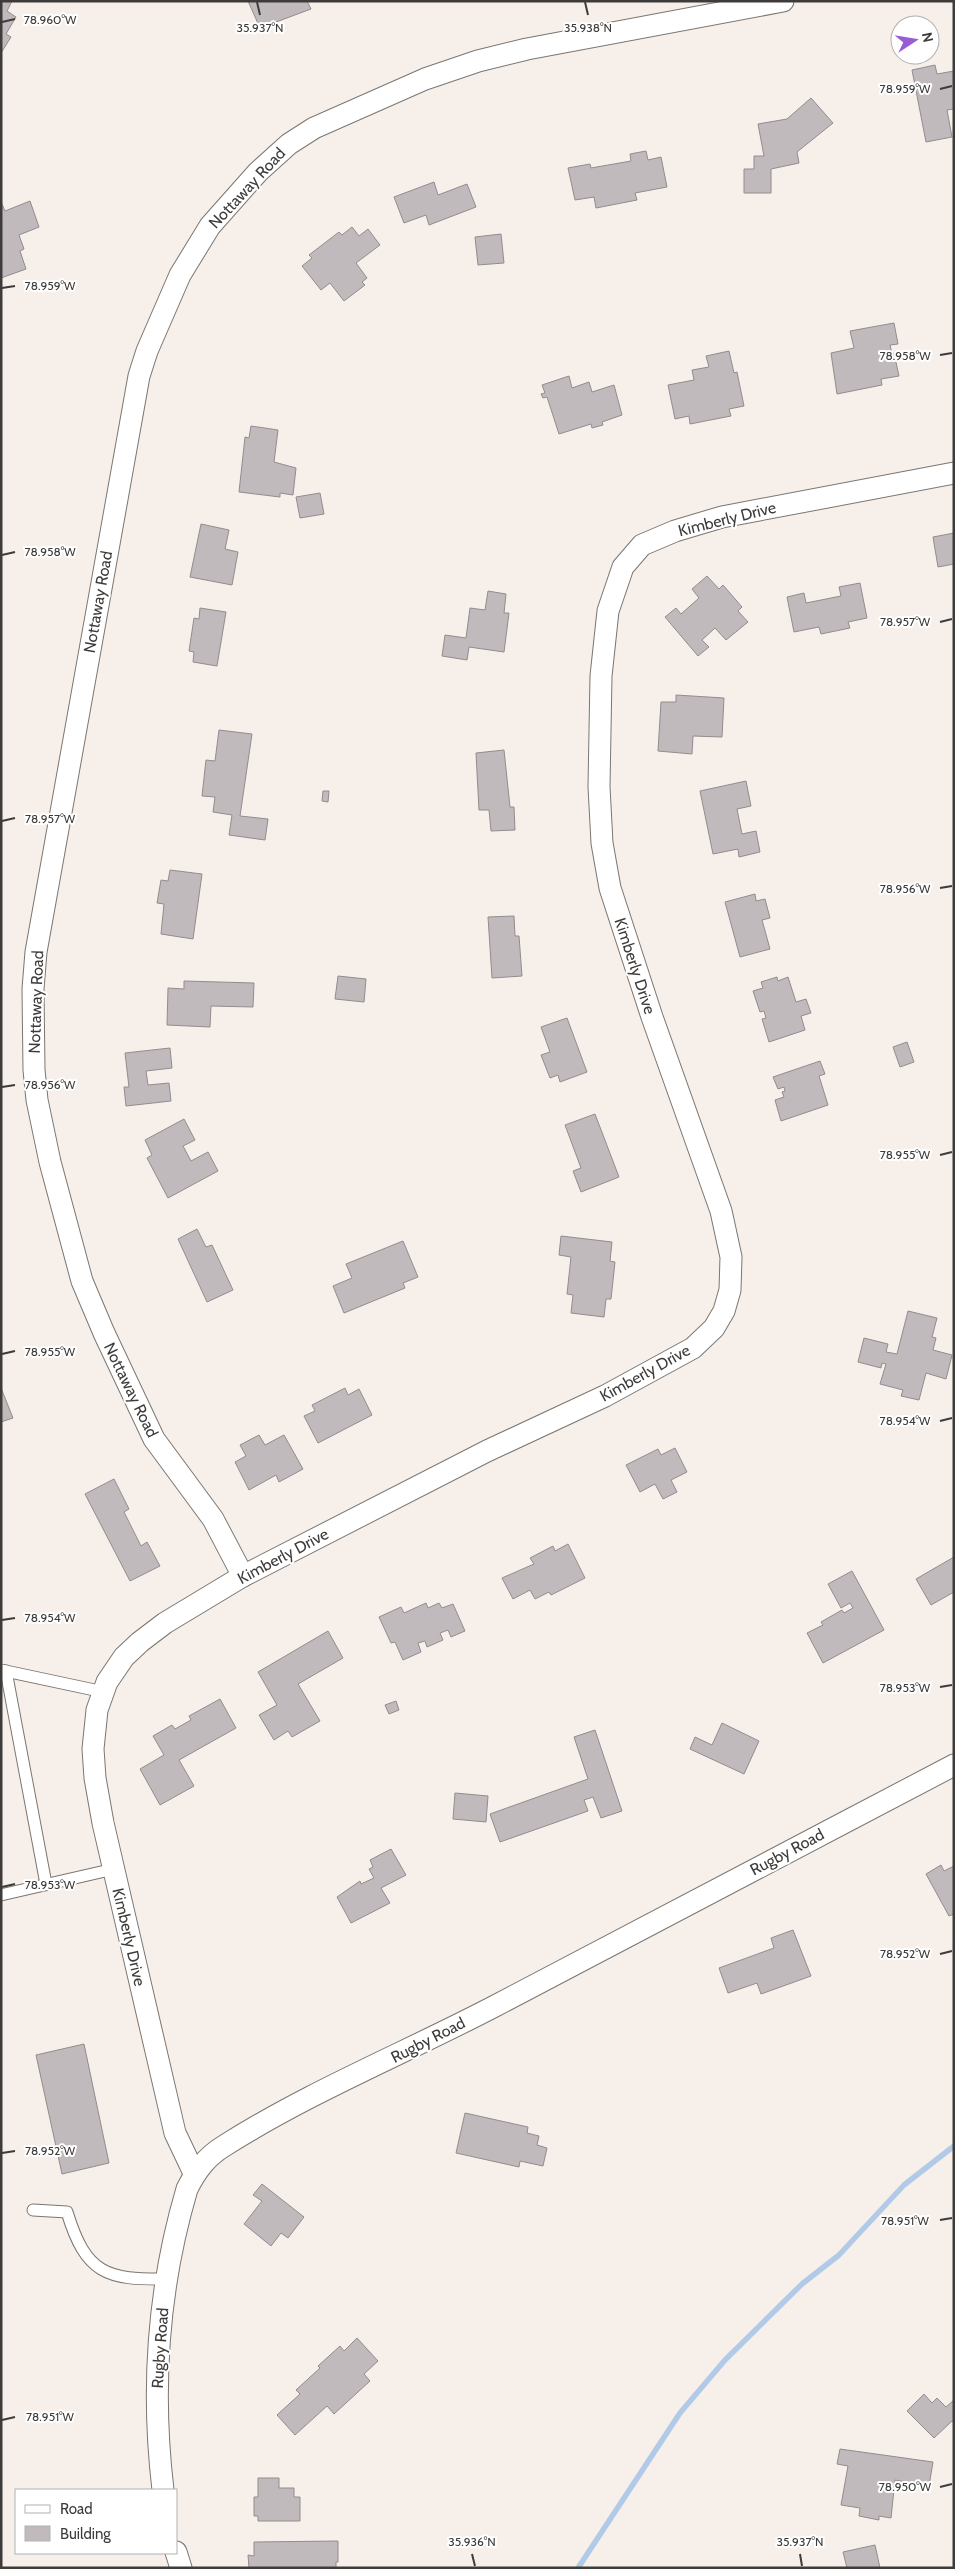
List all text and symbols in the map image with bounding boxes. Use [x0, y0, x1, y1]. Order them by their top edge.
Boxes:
text: 78.960°W [24, 12, 77, 27]
north arrow [890, 15, 940, 65]
text: 35.937°N [237, 20, 283, 35]
text: 35.938°N [564, 20, 612, 35]
text: N [918, 31, 938, 44]
text: 78.959°W [880, 81, 931, 96]
street label: Nottaway Road [205, 144, 289, 232]
text: 78.959°W [25, 278, 76, 293]
text: 78.958°W [879, 348, 931, 363]
street label: Kimberly Drive [676, 498, 778, 540]
text: 78.958°W [24, 544, 76, 559]
street label: Nottaway Road [80, 550, 116, 654]
text: 78.957°W [880, 614, 931, 629]
text: 78.957°W [25, 811, 76, 826]
text: 78.956°W [880, 881, 931, 896]
street label: Kimberly Drive [610, 915, 660, 1017]
street label: Nottaway Road [25, 950, 47, 1054]
text: 78.956°W [25, 1077, 76, 1092]
text: 78.955°W [880, 1147, 931, 1162]
street label: Nottaway Road [100, 1339, 162, 1441]
street label: Kimberly Drive [597, 1340, 693, 1406]
text: 78.955°W [25, 1344, 76, 1359]
text: 78.954°W [880, 1413, 931, 1428]
street label: Kimberly Drive [234, 1524, 332, 1588]
text: 78.954°W [25, 1610, 76, 1625]
text: 78.953°W [880, 1680, 931, 1695]
street label: Rugby Road [747, 1825, 827, 1879]
text: 78.953°W [25, 1877, 76, 1892]
street label: Kimberly Drive [108, 1886, 150, 1988]
text: 78.952°W [880, 1946, 931, 1961]
street label: Rugby Road [388, 2013, 468, 2067]
text: 78.952°W [25, 2143, 76, 2158]
text: 78.951°W [881, 2213, 930, 2228]
street label: Rugby Road [148, 2307, 172, 2389]
text: 78.951°W [26, 2409, 75, 2424]
text: 78.950°W [879, 2479, 932, 2494]
legend [15, 2489, 178, 2554]
text: Road [60, 2500, 93, 2518]
text: Building [60, 2525, 111, 2543]
text: 35.936°N [448, 2534, 496, 2549]
text: 35.937°N [777, 2534, 823, 2549]

